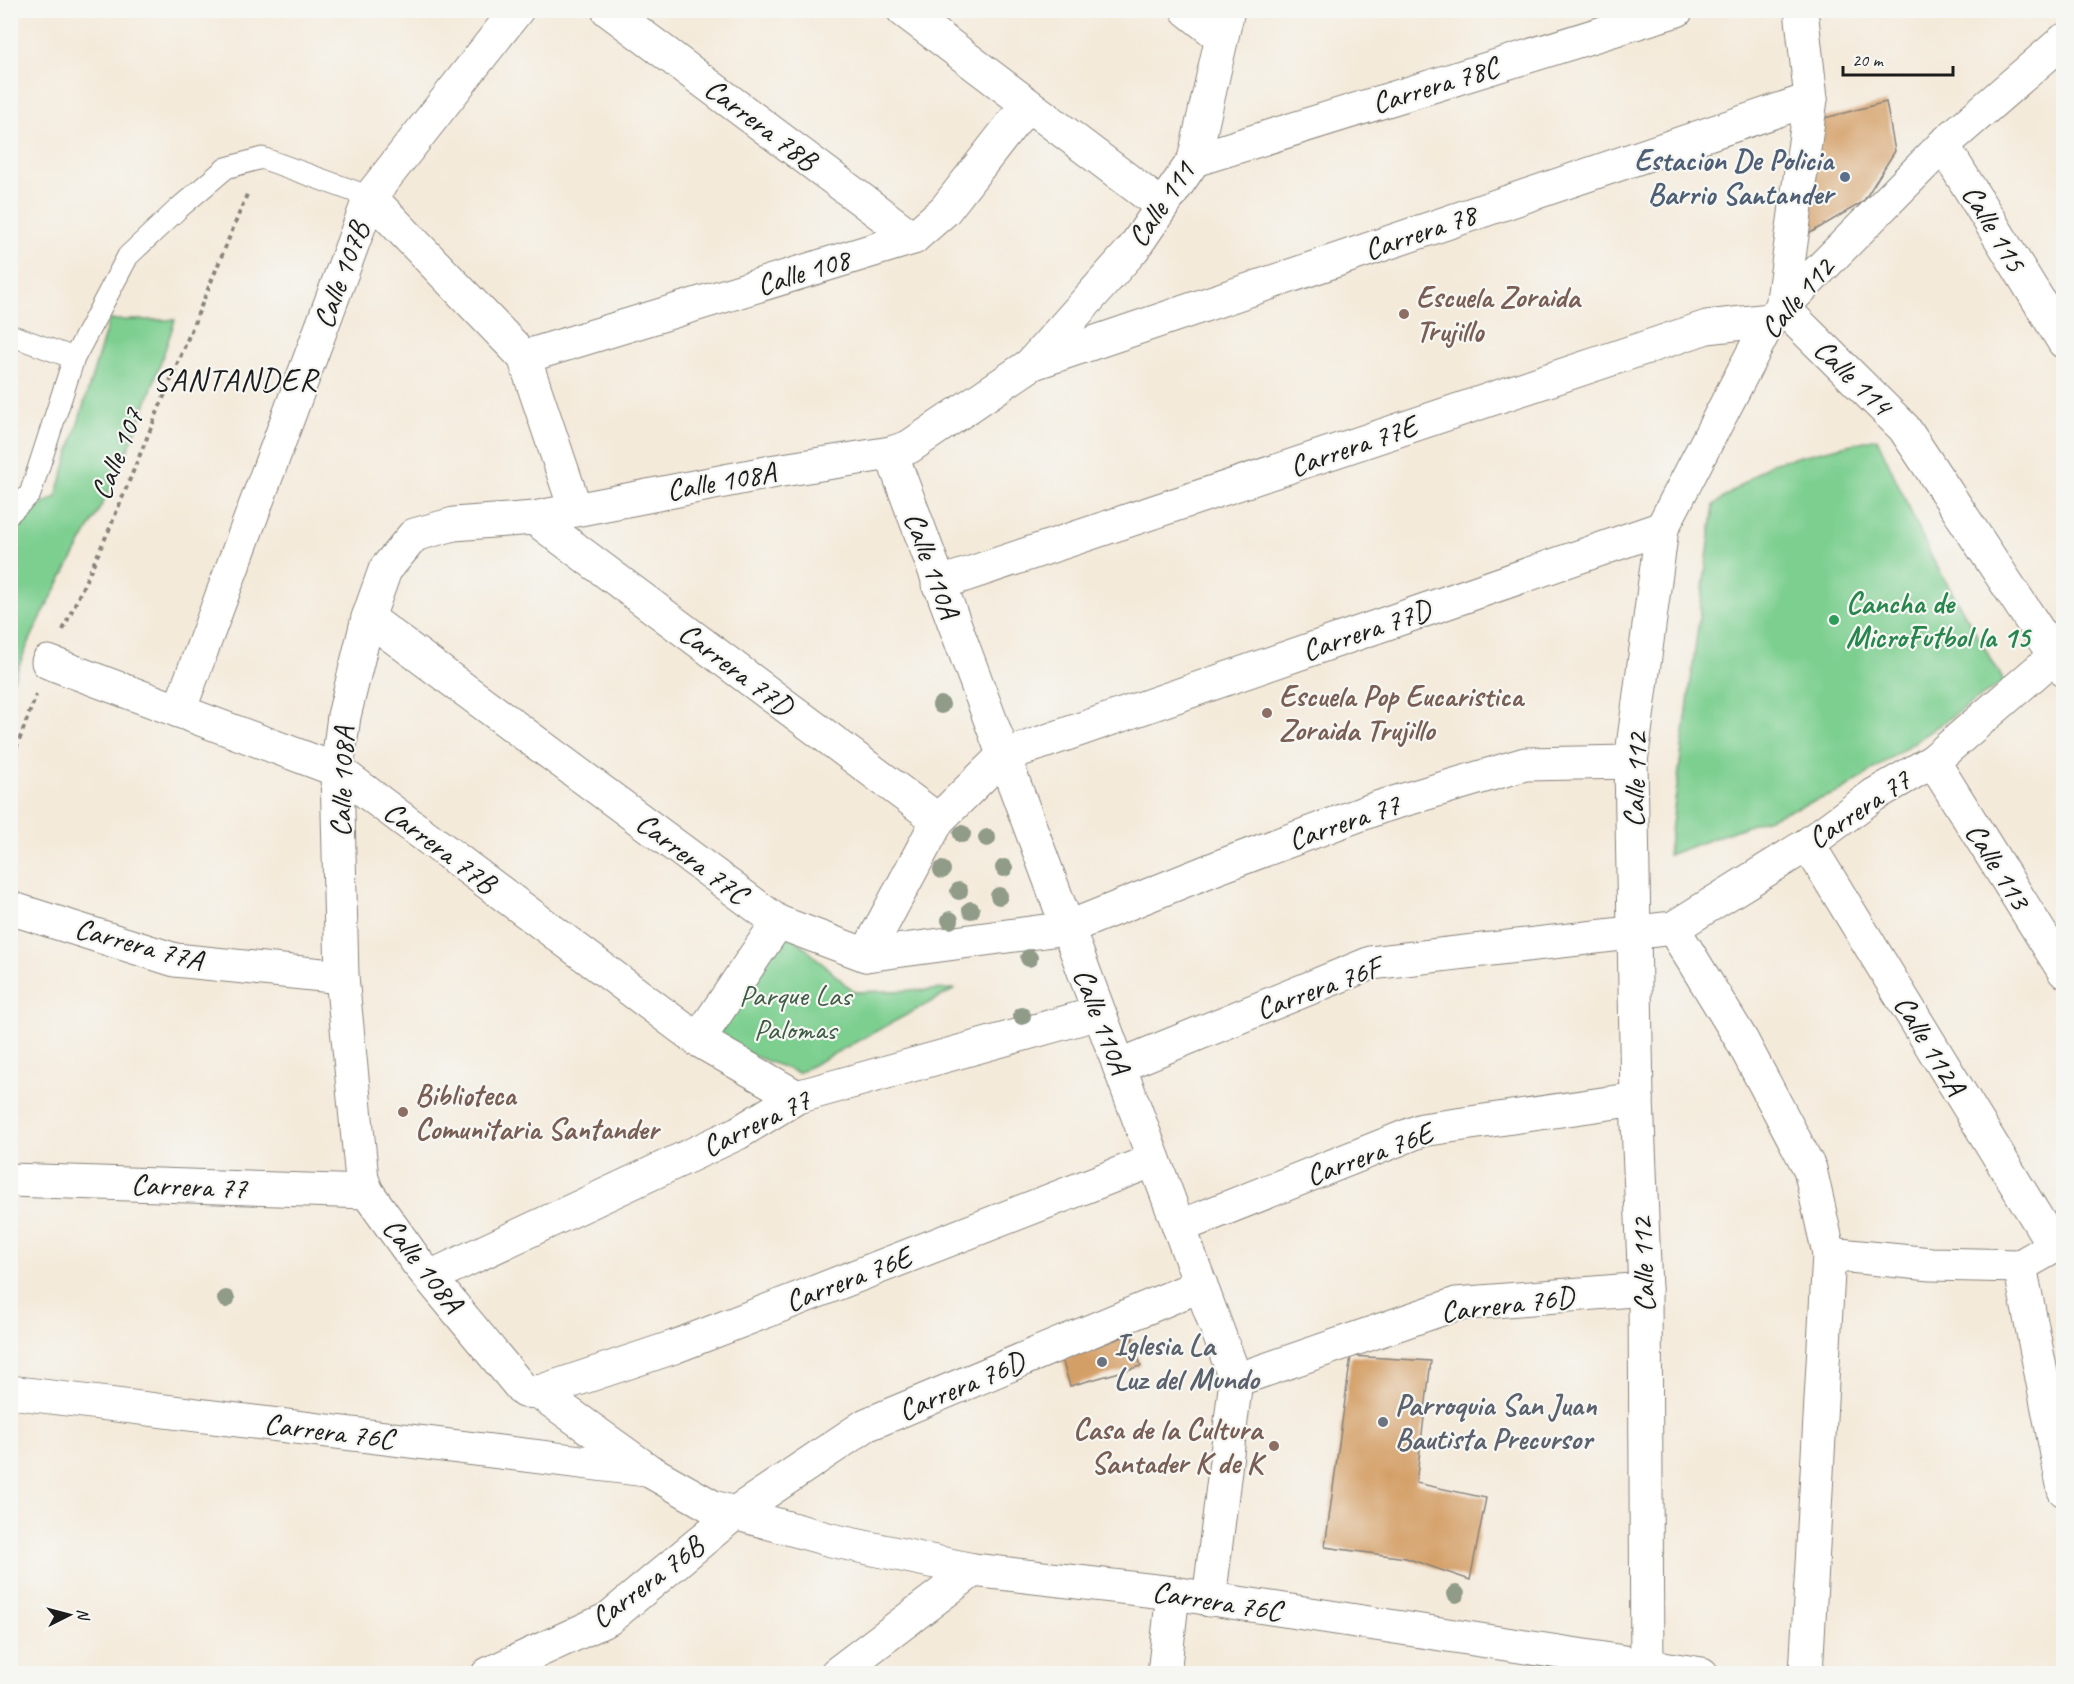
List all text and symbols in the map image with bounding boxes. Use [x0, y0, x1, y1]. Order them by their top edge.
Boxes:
scale bar [1843, 39, 1952, 77]
street label: Carrera 78C [1367, 47, 1505, 122]
text: 20 m [1852, 49, 1885, 71]
street label: Carrera 78B [697, 69, 827, 180]
place label: Estacion De Policia Barrio Santander [1634, 141, 1836, 213]
street label: Calle 111 [1119, 153, 1204, 254]
marker: Estacion De Policia Barrio Santander [1838, 170, 1852, 184]
street label: Calle 115 [1953, 178, 2036, 280]
street label: Carrera 78 [1359, 194, 1483, 269]
street label: Calle 107B [304, 214, 379, 333]
street label: Calle 108 [752, 239, 856, 304]
street label: Calle 112 [1752, 248, 1844, 346]
place label: Escuela Zoraida Trujillo [1416, 278, 1582, 350]
marker: Escuela Zoraida Trujillo [1397, 307, 1411, 321]
street label: Calle 114 [1806, 330, 1902, 425]
district label: SANTANDER [152, 359, 320, 400]
street label: Calle 107 [82, 401, 153, 505]
street label: Carrera 77E [1284, 405, 1425, 485]
street label: Calle 108A [664, 452, 780, 509]
street label: Calle 110A [895, 507, 969, 625]
place label: Cancha de MicroFutbol la 15 [1846, 584, 2032, 656]
street label: Carrera 77D [1297, 589, 1438, 670]
marker: Cancha de MicroFutbol la 15 [1827, 613, 1841, 627]
street label: Carrera 77D [671, 614, 803, 726]
place label: Escuela Pop Eucaristica Zoraida Trujillo [1279, 677, 1525, 749]
marker: Escuela Pop Eucaristica Zoraida Trujillo [1260, 706, 1274, 720]
street label: Calle 108A [321, 724, 363, 838]
street label: Calle 112 [1614, 729, 1656, 828]
street label: Carrera 77 [1800, 760, 1919, 857]
street label: Carrera 77 [1283, 785, 1406, 859]
street label: Carrera 77B [376, 792, 506, 903]
street label: Carrera 77C [629, 804, 758, 914]
street label: Calle 113 [1957, 816, 2041, 918]
street label: Carrera 77A [71, 909, 209, 980]
street label: Carrera 76F [1251, 946, 1391, 1028]
street label: Calle 110A [1065, 963, 1140, 1081]
park label: Parque Las Palomas [739, 976, 854, 1048]
street label: Calle 112A [1885, 988, 1976, 1104]
place label: Biblioteca Comunitaria Santander [415, 1076, 662, 1148]
street label: Carrera 77 [696, 1080, 818, 1165]
marker: Biblioteca Comunitaria Santander [396, 1105, 410, 1119]
street label: Carrera 76E [1301, 1112, 1441, 1194]
street label: Carrera 77 [130, 1165, 249, 1207]
street label: Calle 108A [374, 1210, 473, 1322]
street label: Calle 112 [1622, 1214, 1664, 1313]
street label: Carrera 76E [780, 1236, 920, 1320]
street label: Carrera 76D [1439, 1277, 1578, 1331]
place label: Iglesia La Luz del Mundo [1114, 1326, 1261, 1398]
street label: Carrera 76D [892, 1341, 1032, 1430]
marker: Iglesia La Luz del Mundo [1095, 1355, 1109, 1369]
place label: Parroquia San Juan Bautista Precursor [1395, 1386, 1598, 1458]
street label: Carrera 76C [262, 1404, 399, 1458]
place label: Casa de la Cultura Santader K de K [1073, 1410, 1267, 1482]
marker: Parroquia San Juan Bautista Precursor [1376, 1415, 1390, 1429]
marker: Casa de la Cultura Santader K de K [1267, 1439, 1281, 1453]
street label: Carrera 76B [583, 1526, 713, 1637]
street label: Carrera 76C [1150, 1572, 1287, 1630]
north arrow [39, 1585, 99, 1645]
text: N [72, 1608, 94, 1623]

